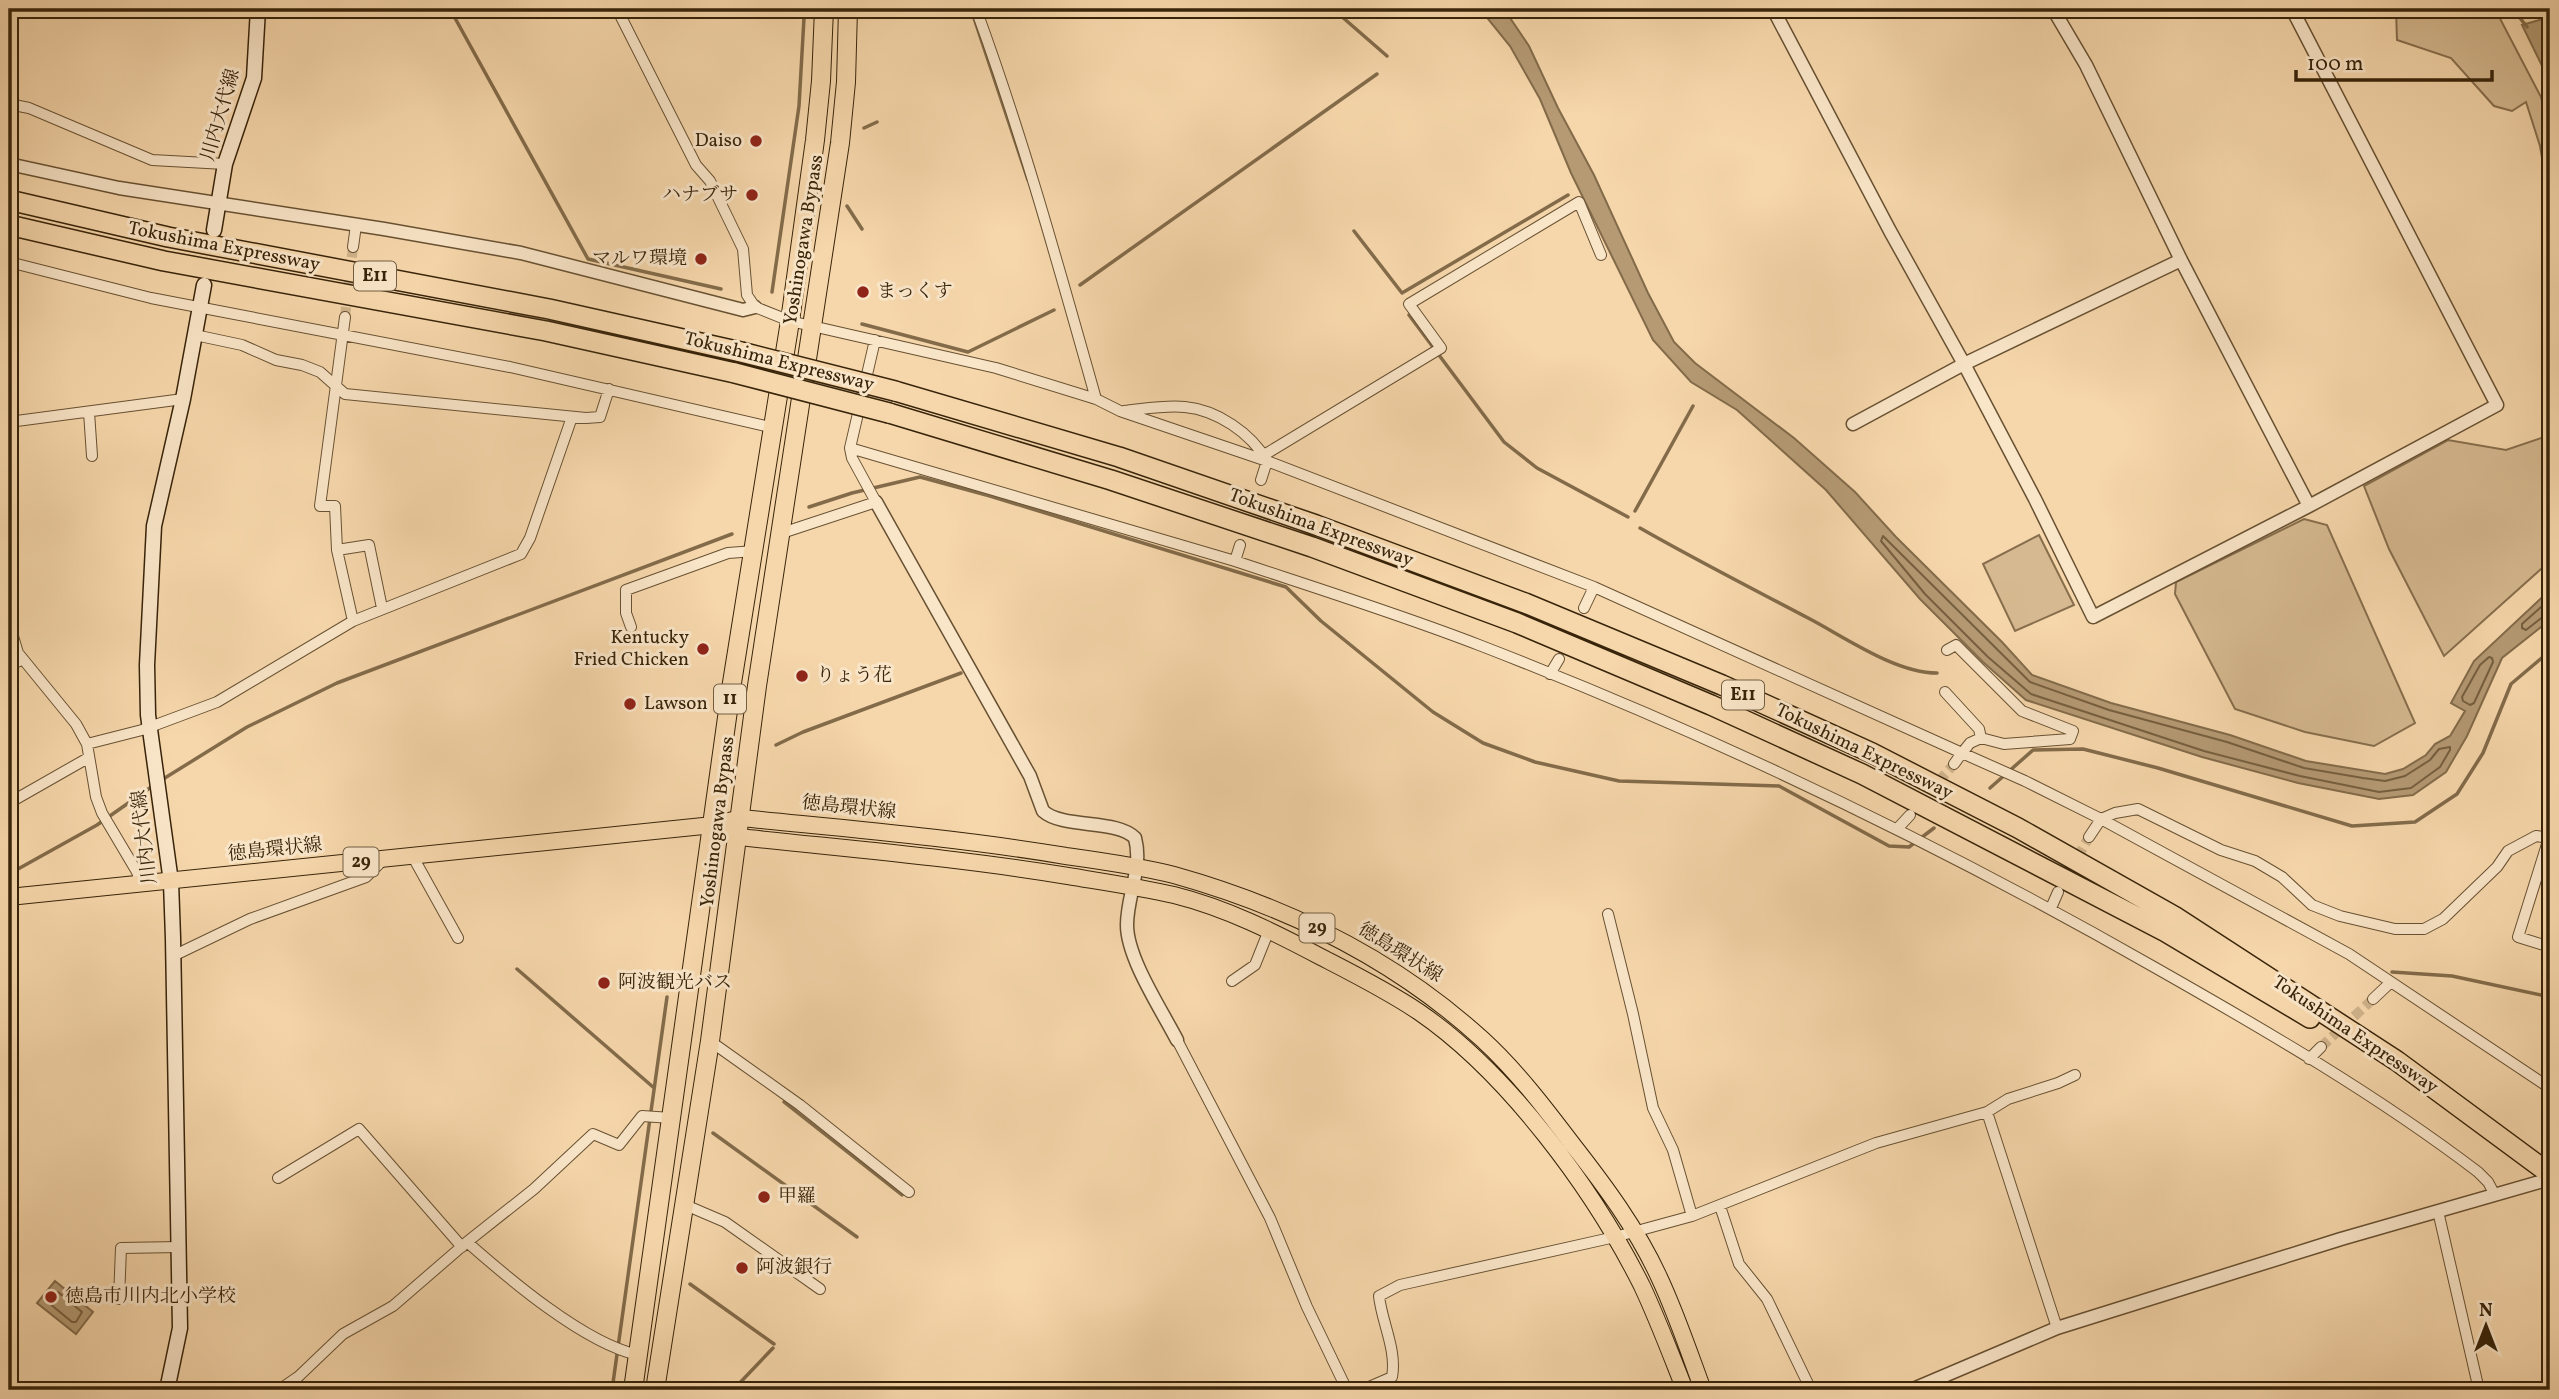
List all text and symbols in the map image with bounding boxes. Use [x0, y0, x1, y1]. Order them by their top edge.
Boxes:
scale bar [2296, 38, 2492, 82]
text: 100 m [2307, 50, 2364, 79]
street label: 川内大代線 [195, 66, 247, 164]
place label: Daiso [695, 128, 742, 154]
marker: Daiso [748, 133, 764, 149]
street label: Yoshinogawa Bypass [778, 153, 830, 327]
place label: ハナブサ [662, 182, 738, 208]
marker: ハナブサ [744, 187, 760, 203]
street label: Tokushima Expressway [126, 216, 322, 278]
place label: マルワ環境 [592, 246, 687, 272]
marker: マルワ環境 [693, 251, 709, 267]
road number: E11 [354, 262, 396, 290]
place label: まっくす [877, 279, 953, 305]
marker: まっくす [855, 284, 871, 300]
street label: Tokushima Expressway [681, 326, 877, 398]
street label: Tokushima Expressway [1225, 482, 1417, 574]
place label: Kentucky Fried Chicken [574, 625, 689, 673]
marker: Kentucky Fried Chicken [695, 641, 711, 657]
place label: りょう花 [816, 663, 892, 689]
marker: りょう花 [794, 668, 810, 684]
road number: E11 [1722, 680, 1764, 710]
road number: 11 [714, 684, 746, 714]
place label: Lawson [644, 691, 708, 717]
marker: Lawson [622, 696, 638, 712]
street label: Tokushima Expressway [1771, 698, 1957, 806]
street label: Yoshinogawa Bypass [695, 735, 741, 909]
street label: 川内大代線 [126, 788, 164, 886]
street label: 徳島環状線 [800, 790, 898, 826]
street label: 徳島環状線 [226, 832, 324, 868]
road number: 29 [344, 848, 378, 876]
road number: 29 [1300, 914, 1334, 943]
street label: 徳島環状線 [1353, 917, 1447, 989]
place label: 阿波観光バス [618, 970, 732, 996]
street label: Tokushima Expressway [2267, 970, 2443, 1100]
marker: 阿波観光バス [596, 975, 612, 991]
place label: 甲羅 [778, 1184, 816, 1210]
marker: 甲羅 [756, 1189, 772, 1205]
place label: 阿波銀行 [756, 1255, 832, 1281]
marker: 阿波銀行 [734, 1260, 750, 1276]
place label: 徳島市川内北小学校 [65, 1284, 236, 1310]
marker: 徳島市川内北小学校 [43, 1289, 59, 1305]
north arrow [2450, 1290, 2520, 1360]
text: N [2479, 1298, 2493, 1324]

